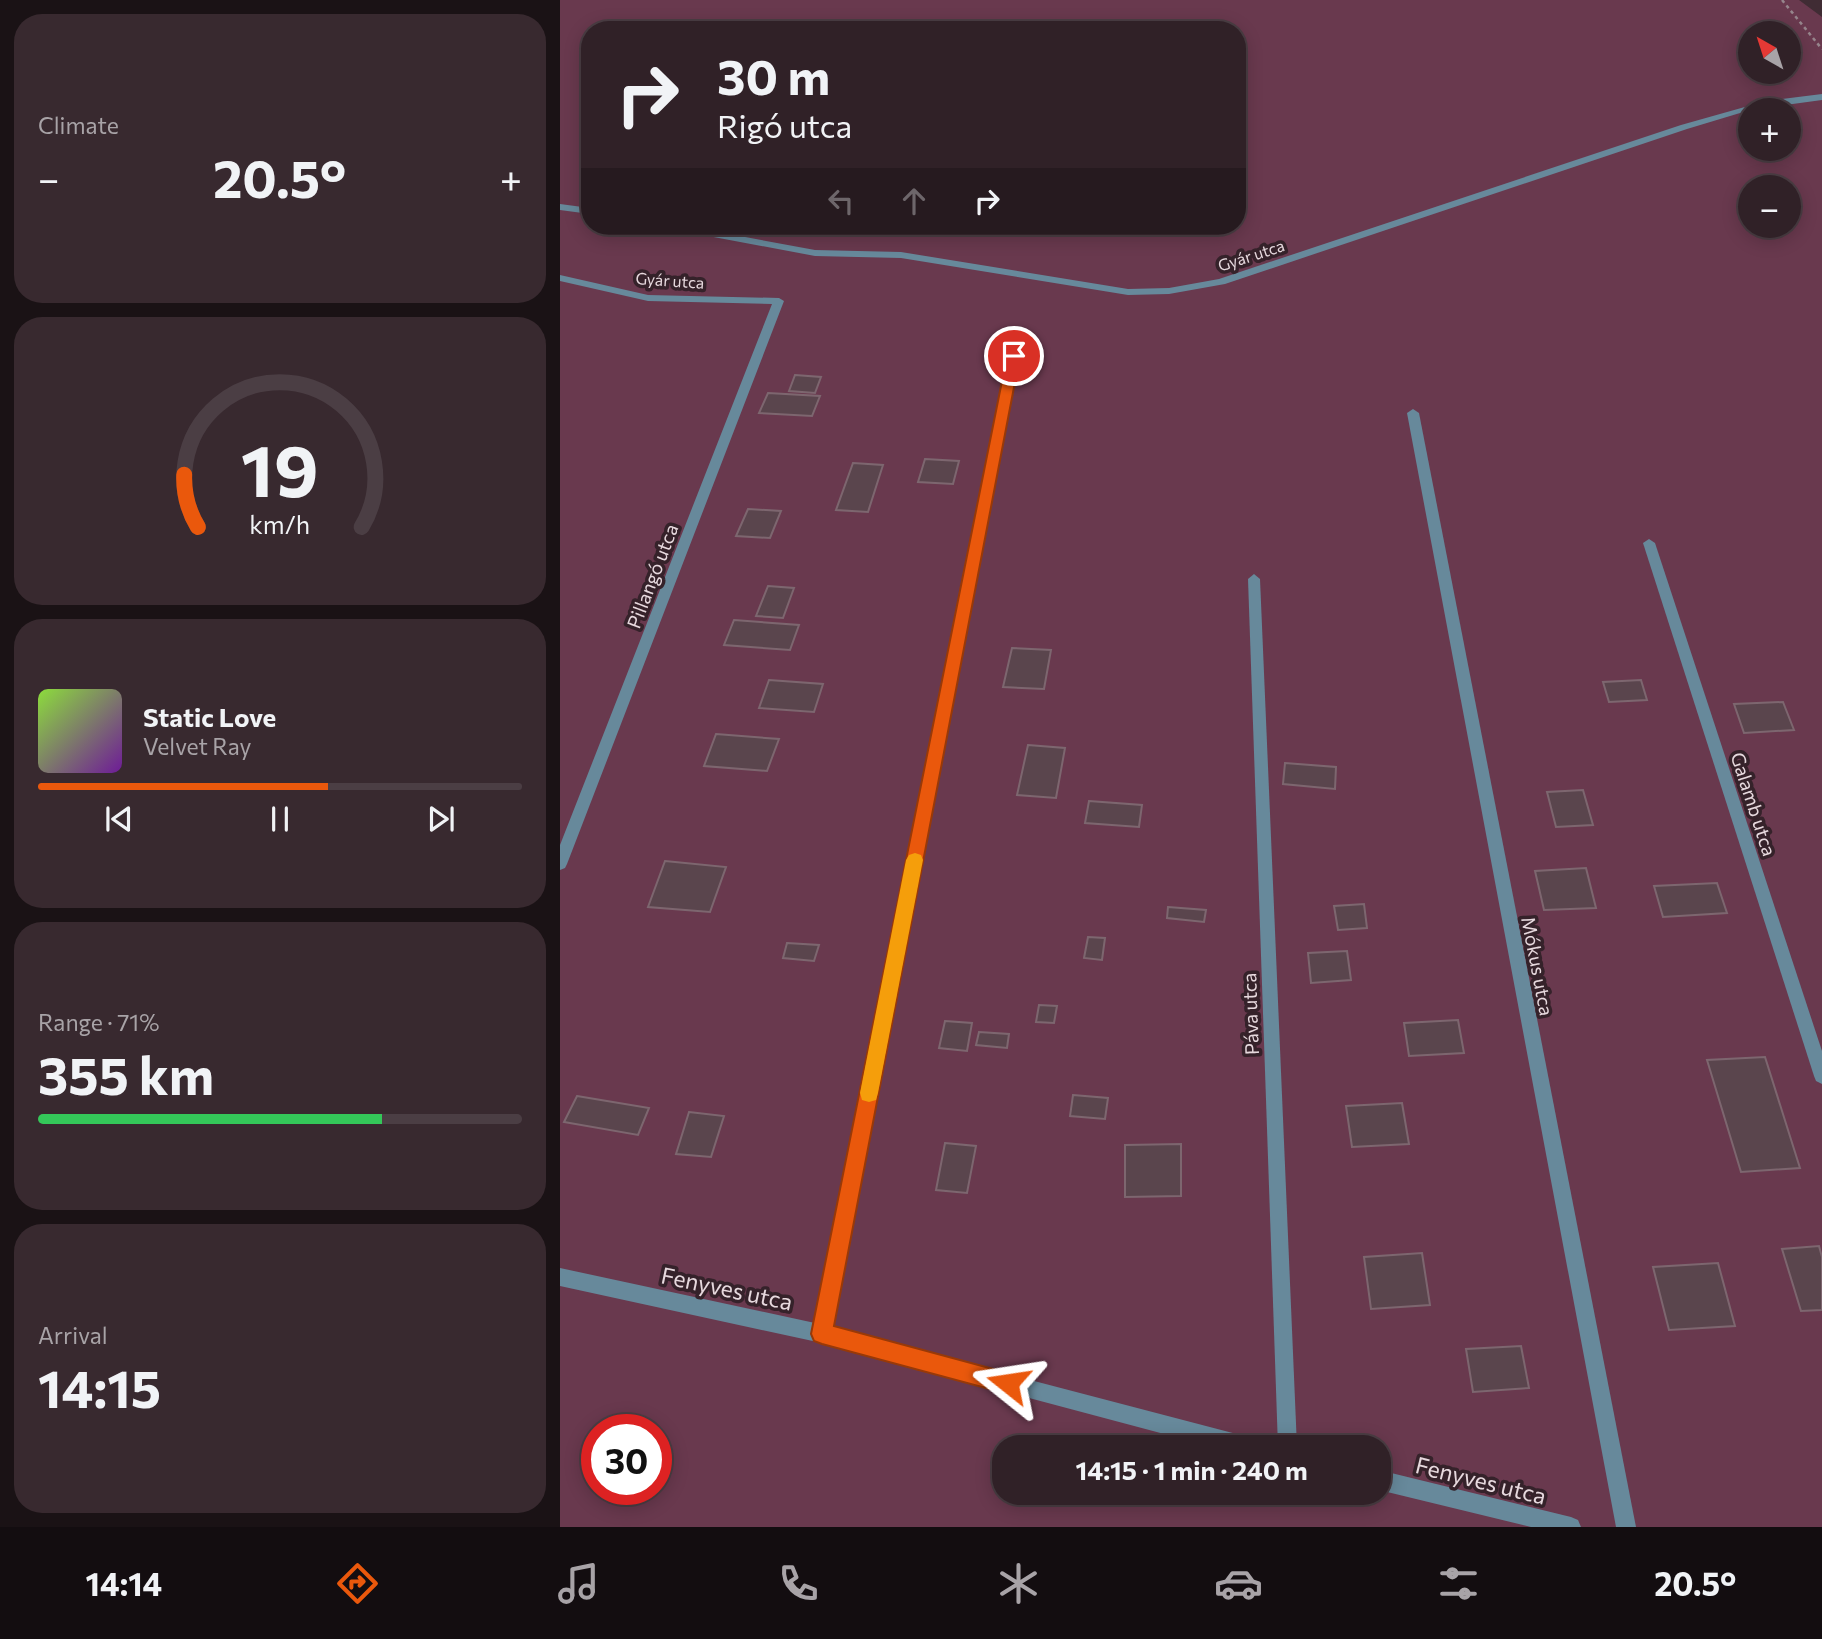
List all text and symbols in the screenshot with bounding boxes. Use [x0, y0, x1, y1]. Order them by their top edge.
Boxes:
north arrow [1738, 21, 1801, 84]
map controls [1738, 21, 1801, 238]
text: 30 m [717, 45, 830, 105]
icon: right [602, 49, 693, 140]
button: + [1738, 98, 1801, 161]
text: Rigó utca [717, 105, 852, 145]
text: Climate [38, 111, 119, 139]
text: 20.5° [213, 145, 346, 209]
text: − [38, 154, 60, 201]
text: + [500, 154, 522, 201]
button: − [1738, 175, 1801, 238]
icon: left [822, 182, 860, 220]
icon: ahead [895, 182, 933, 220]
icon: right [968, 182, 1006, 220]
street label: Gyár utca [1215, 235, 1287, 275]
street label: Gyár utca [635, 268, 705, 292]
pin [984, 326, 1044, 386]
icon: arrive [995, 337, 1033, 375]
text: 19 [241, 423, 319, 512]
text: km/h [250, 509, 310, 539]
street label: Pillangó utca [622, 521, 682, 631]
text: Static Love [143, 701, 276, 732]
text: Velvet Ray [143, 732, 251, 760]
street label: Galamb utca [1726, 749, 1782, 859]
icon: previous [100, 800, 138, 838]
icon: pause [261, 800, 299, 838]
icon: next [422, 800, 460, 838]
street label: Mókus utca [1517, 915, 1559, 1017]
street label: Páva utca [1237, 972, 1263, 1056]
text: Range · 71% [38, 1008, 159, 1036]
text: 355 km [38, 1042, 214, 1106]
street label: Fenyves utca [659, 1260, 795, 1316]
text: Arrival [38, 1321, 108, 1349]
position arrow [971, 1346, 1045, 1420]
text: 14:15 [38, 1355, 161, 1419]
speed limit sign: 30 [581, 1414, 672, 1505]
street label: Fenyves utca [1413, 1450, 1549, 1510]
text: 14:15 · 1 min · 240 m [1075, 1454, 1308, 1485]
icon: directions [333, 1559, 382, 1608]
icon: music [554, 1559, 603, 1608]
icon: phone [774, 1559, 823, 1608]
icon: climate [994, 1559, 1043, 1608]
icon: car [1214, 1559, 1263, 1608]
icon: filters [1434, 1559, 1483, 1608]
text: 14:14 [86, 1563, 162, 1603]
text: 20.5° [1654, 1563, 1736, 1603]

